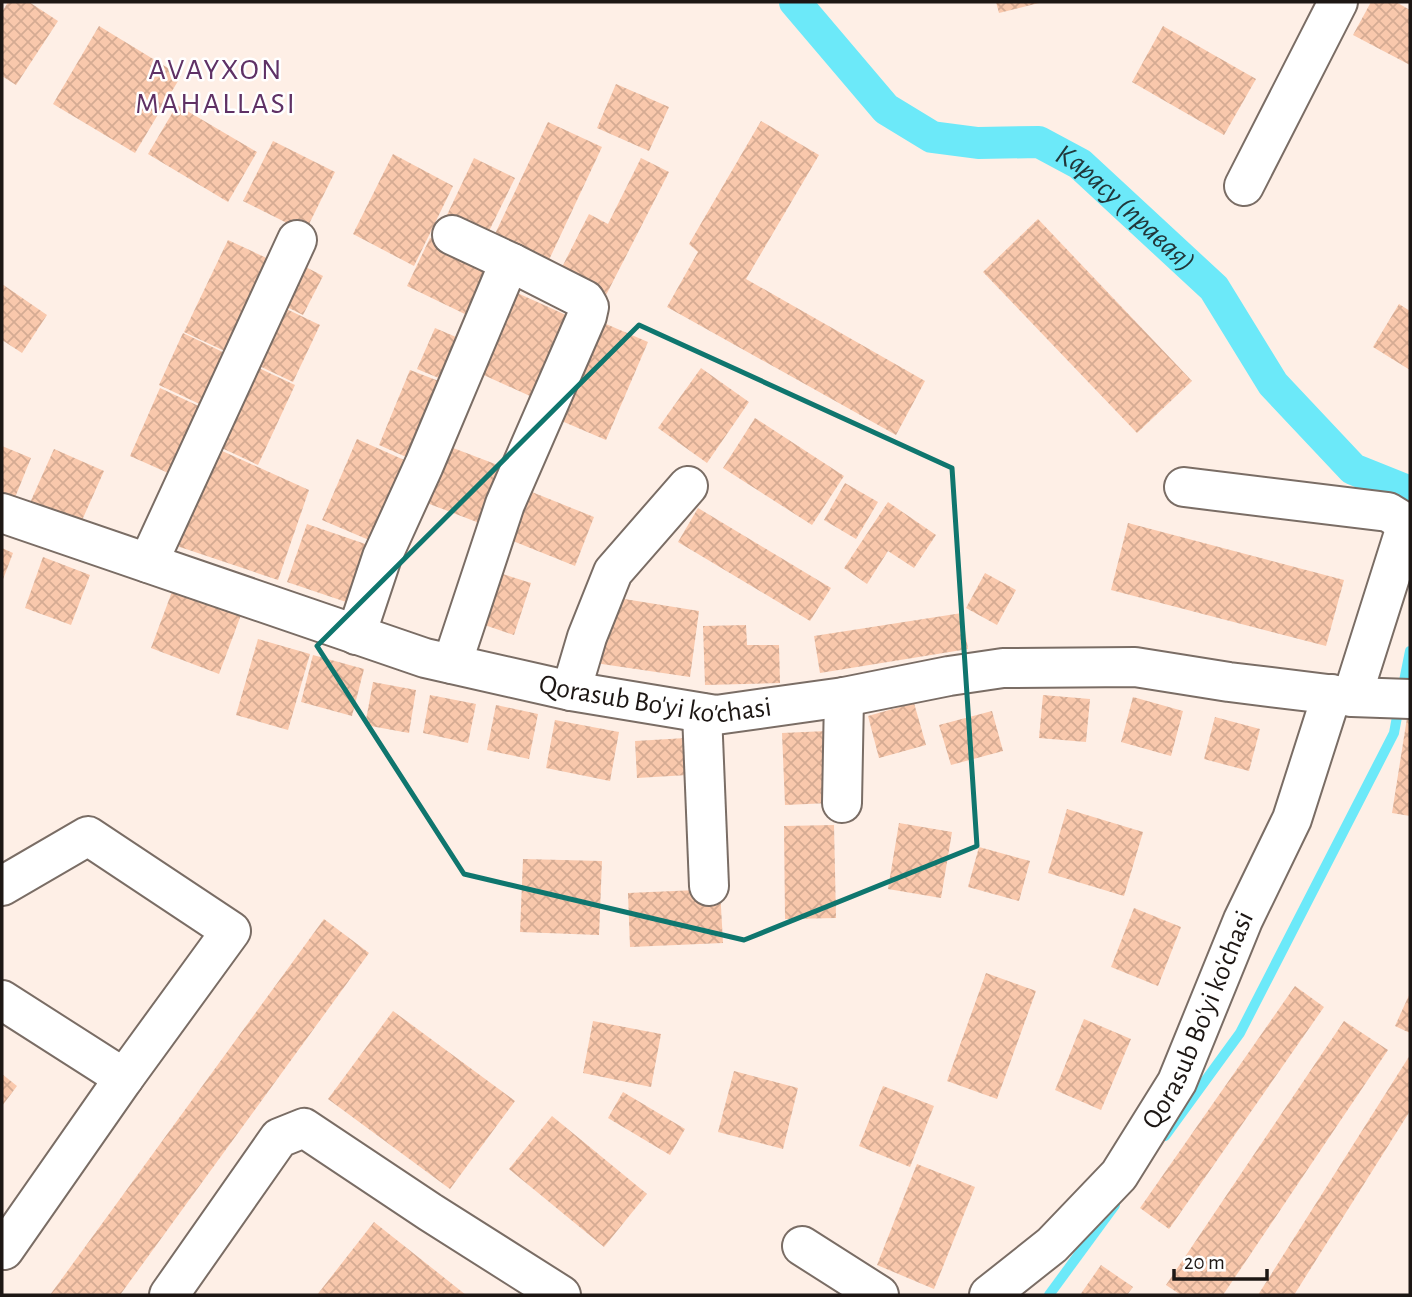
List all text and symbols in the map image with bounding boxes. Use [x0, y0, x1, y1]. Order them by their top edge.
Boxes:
district label: AVAYXON MAHALLASI [135, 55, 297, 119]
water label: Карасу (правая) [1051, 139, 1201, 277]
street label: Qorasub Bo'yi ko'chasi [536, 670, 773, 729]
street label: Qorasub Bo'yi ko'chasi [1137, 907, 1259, 1134]
scale bar [1174, 1238, 1267, 1282]
text: 20 m [1184, 1252, 1225, 1273]

